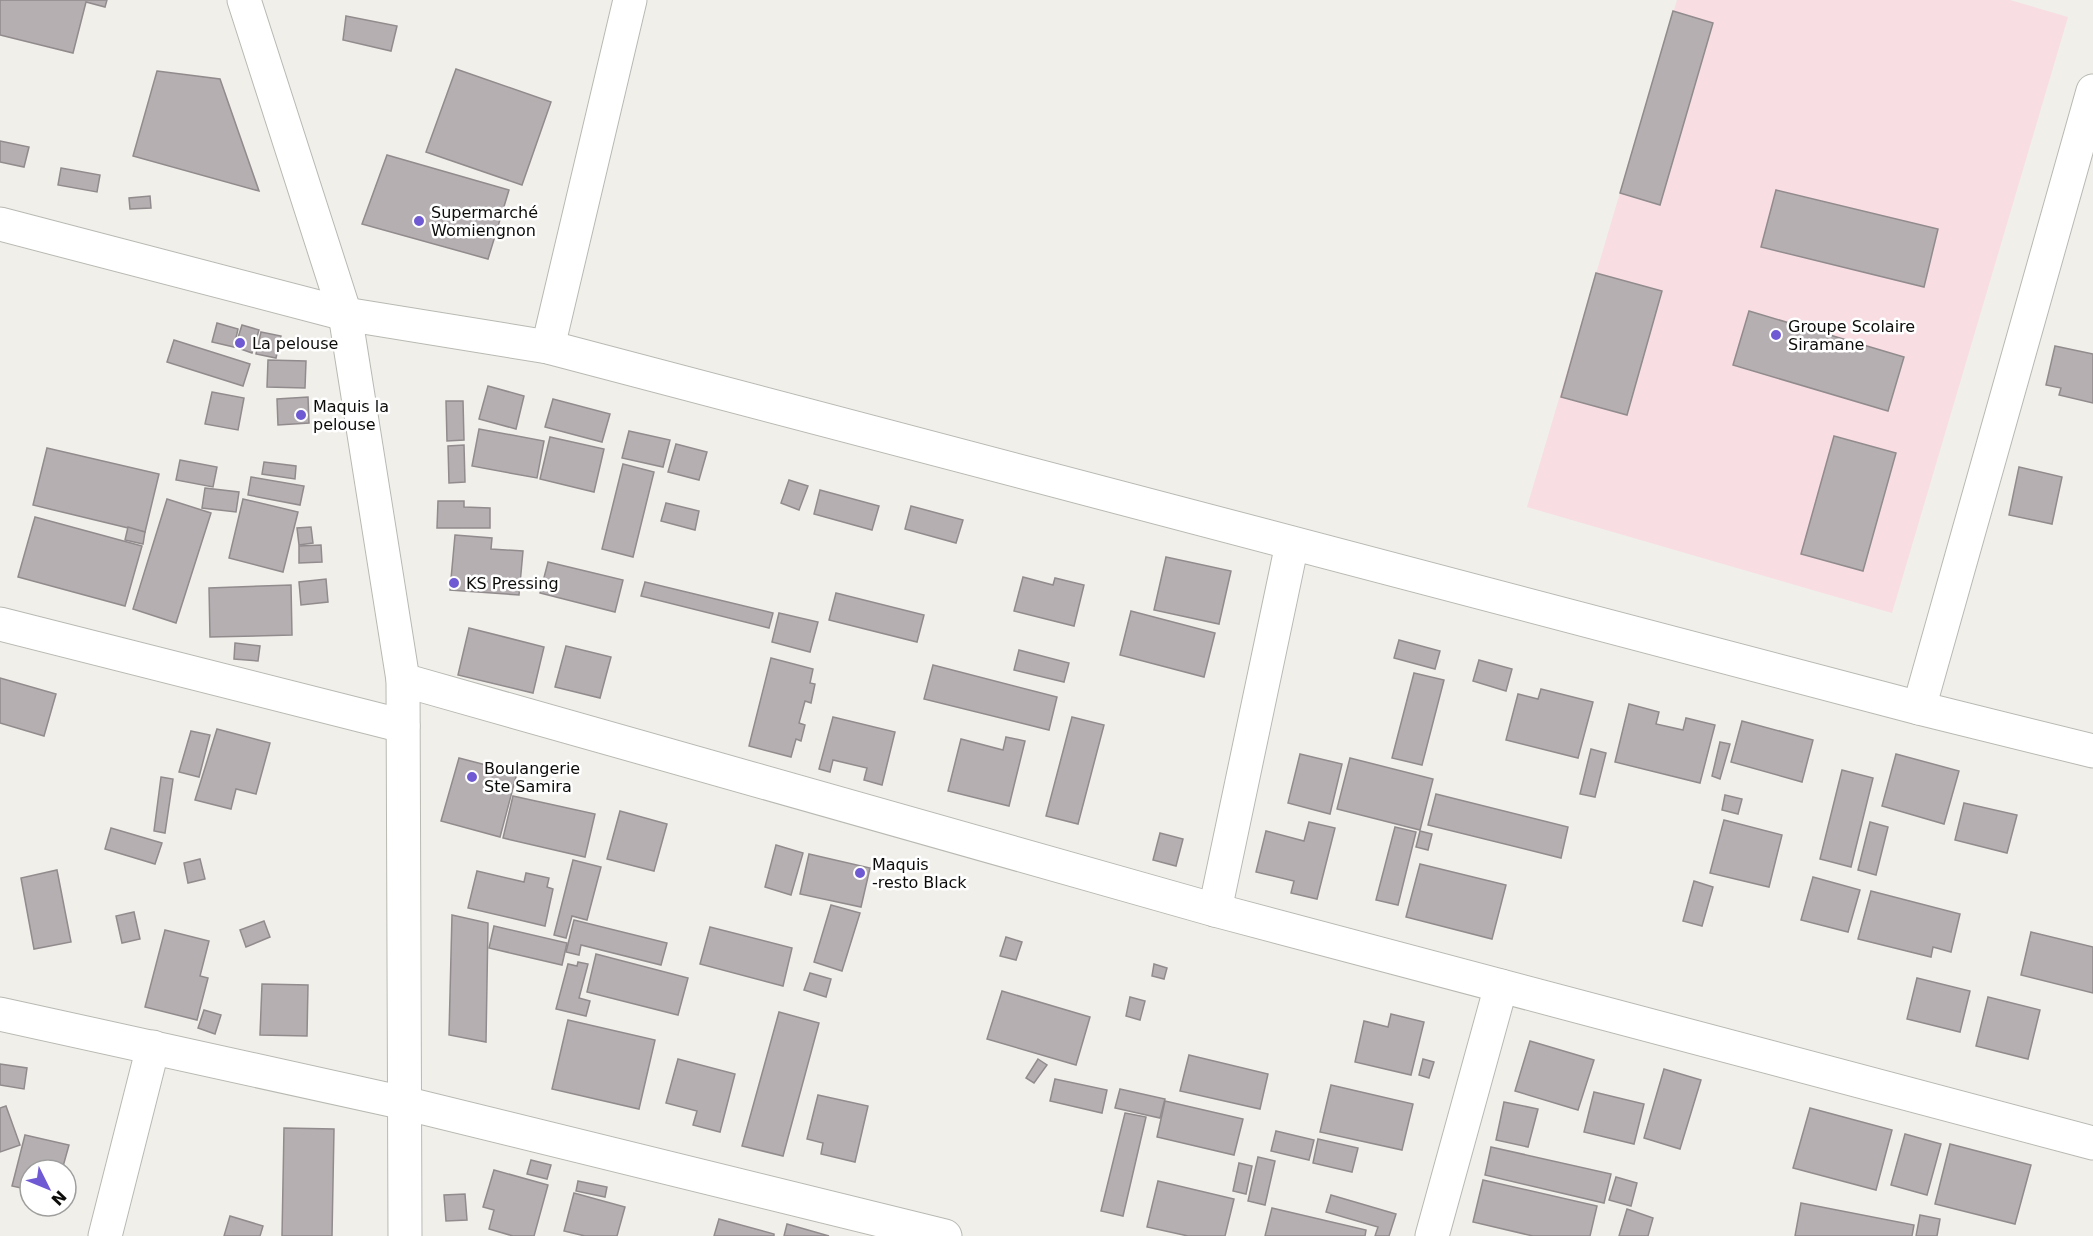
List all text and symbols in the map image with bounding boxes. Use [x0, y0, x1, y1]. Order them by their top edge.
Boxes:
place label: Supermarché Womiengnon [431, 203, 538, 240]
marker: Supermarché Womiengnon [412, 214, 426, 228]
place label: Groupe Scolaire Siramane [1788, 317, 1915, 354]
marker: Groupe Scolaire Siramane [1769, 328, 1783, 342]
place label: La pelouse [252, 334, 338, 353]
marker: La pelouse [233, 336, 247, 350]
place label: Maquis la pelouse [313, 397, 389, 434]
marker: Maquis la pelouse [294, 408, 308, 422]
place label: KS Pressing [466, 574, 559, 593]
marker: KS Pressing [447, 576, 461, 590]
place label: Boulangerie Ste Samira [484, 759, 580, 796]
marker: Boulangerie Ste Samira [465, 770, 479, 784]
place label: Maquis -resto Black [872, 855, 967, 892]
marker: Maquis -resto Black [853, 866, 867, 880]
north arrow [18, 1158, 78, 1218]
text: N [47, 1187, 70, 1209]

